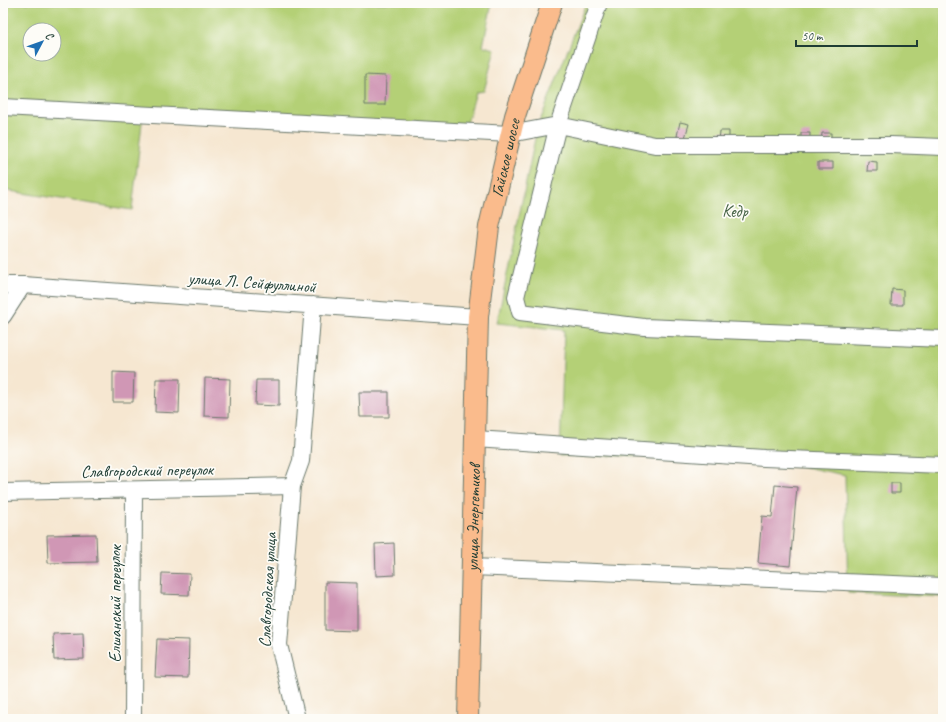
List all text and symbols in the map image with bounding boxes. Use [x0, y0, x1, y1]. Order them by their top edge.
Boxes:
north arrow [22, 22, 62, 62]
scale bar [796, 22, 917, 48]
text: 50 m [802, 28, 824, 44]
text: С [42, 29, 58, 43]
street label: Гайское шоссе [486, 115, 525, 199]
park label: Кедр [722, 201, 749, 222]
street label: улица Л. Сейфуллиной [186, 267, 317, 298]
street label: Славгородский переулок [81, 459, 215, 482]
street label: улица Энергетиков [462, 461, 485, 573]
street label: Славгородская улица [254, 531, 281, 648]
street label: Елшанский переулок [105, 544, 126, 663]

